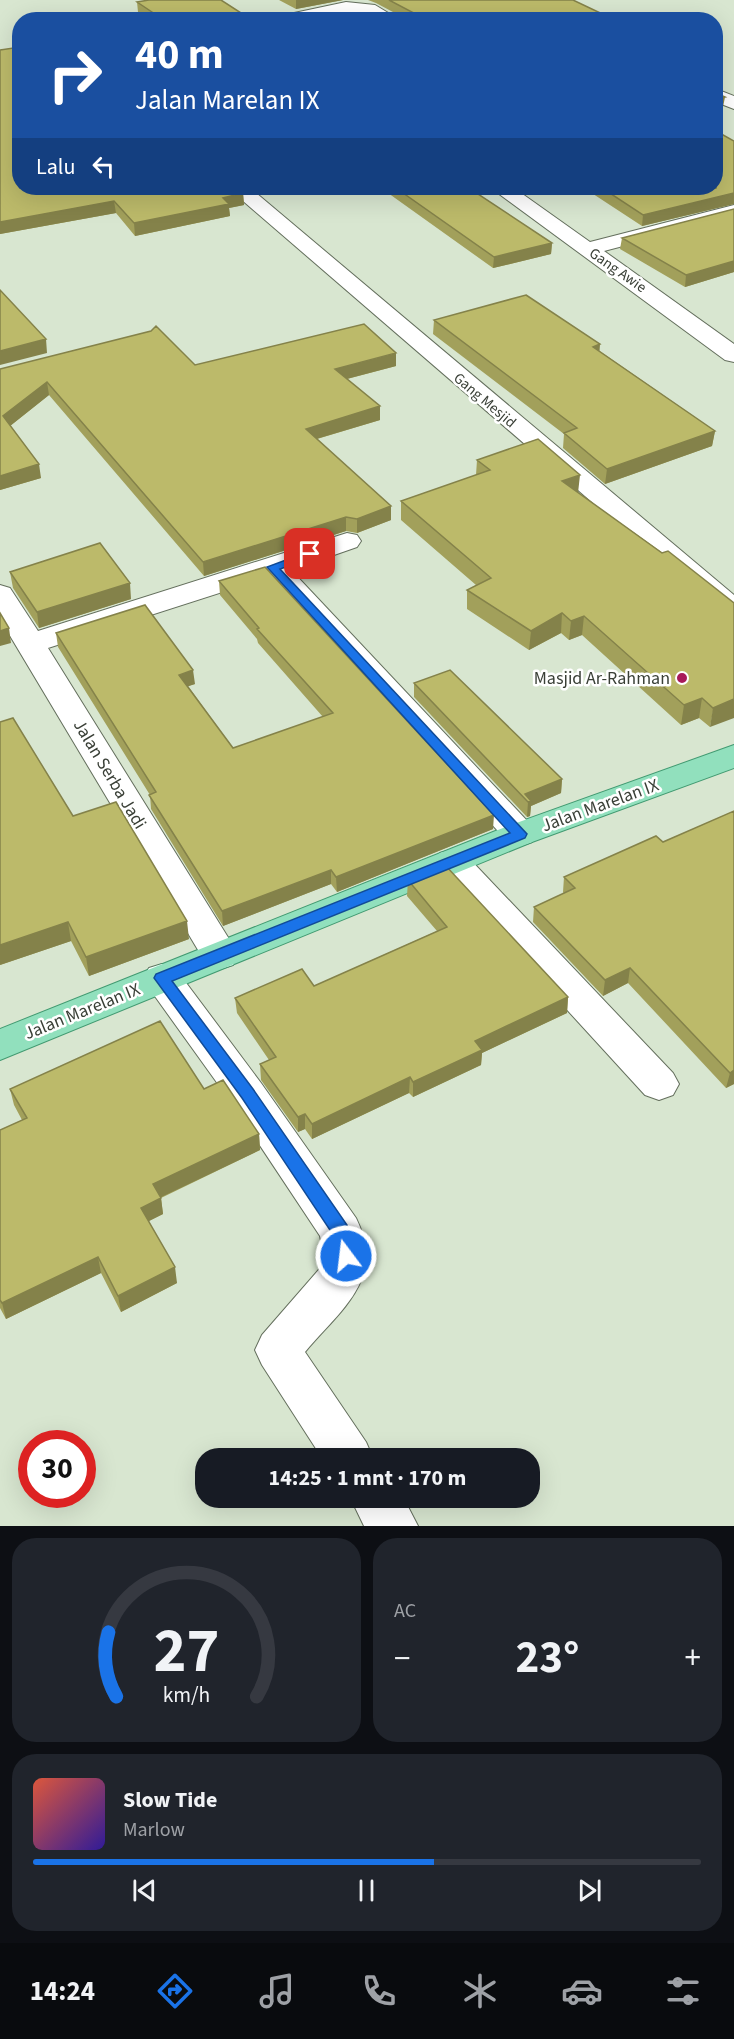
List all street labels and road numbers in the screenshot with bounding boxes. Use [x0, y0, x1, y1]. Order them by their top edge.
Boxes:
street label: Gang Awie [585, 243, 651, 298]
street label: Gang Mesjid [449, 368, 521, 433]
street label: Jalan Serba Jadi [67, 715, 152, 834]
street label: Jalan Marelan IX [538, 773, 662, 838]
street label: Jalan Marelan IX [20, 977, 144, 1046]

